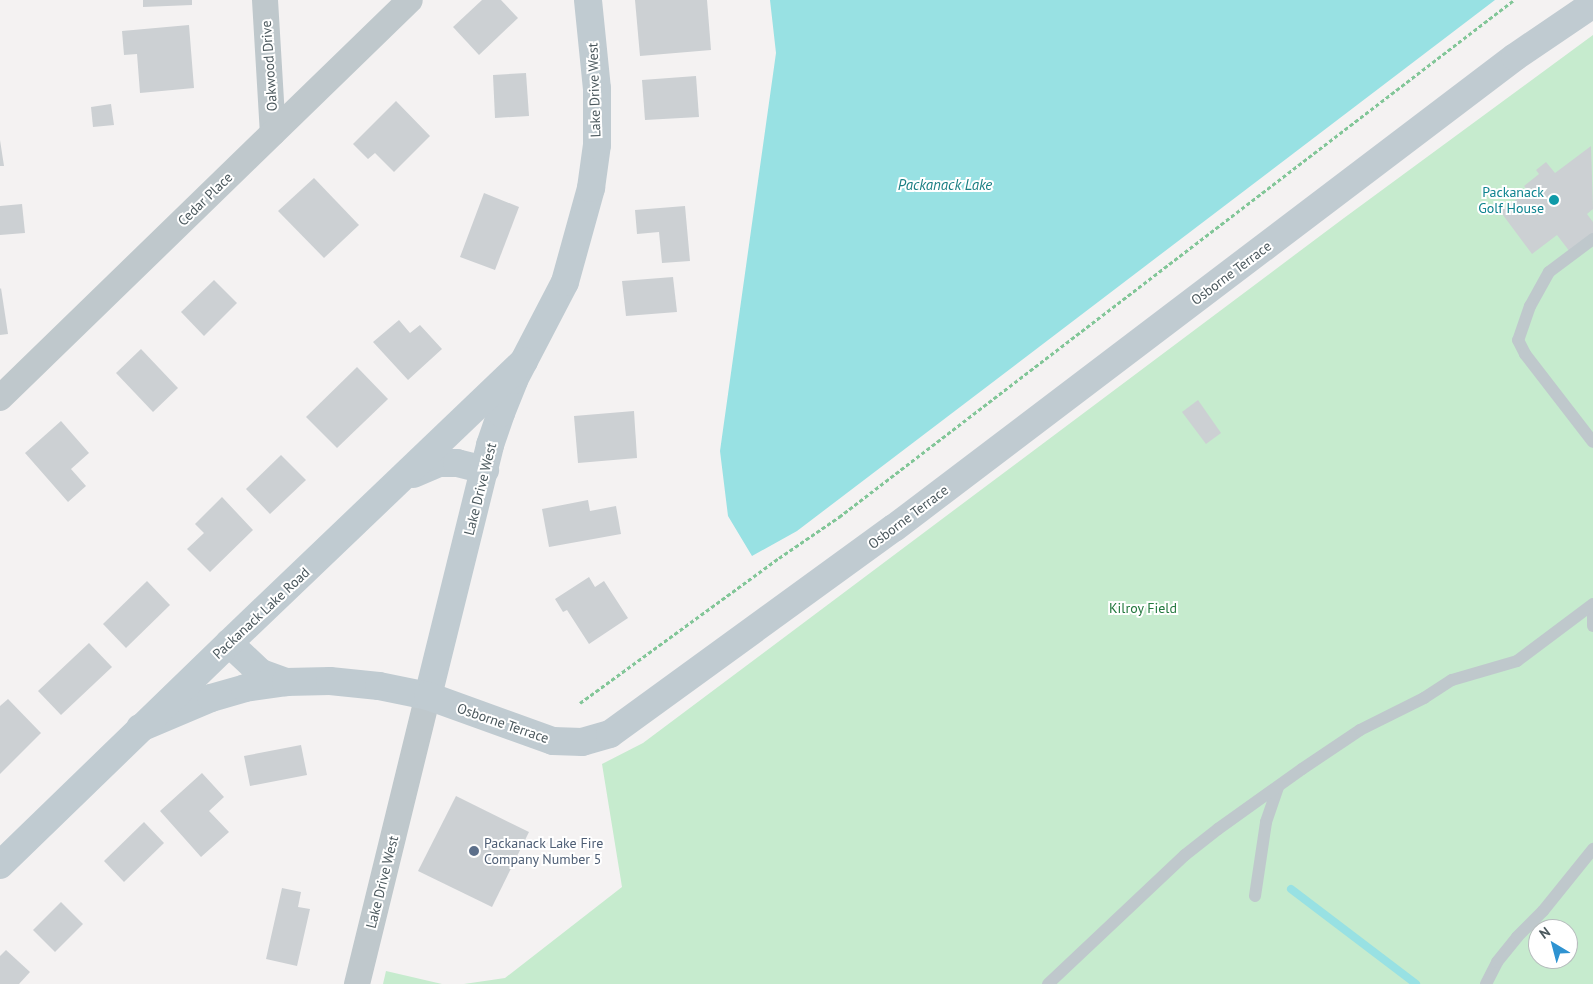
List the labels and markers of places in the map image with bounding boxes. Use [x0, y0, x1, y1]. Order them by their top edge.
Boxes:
place label: Packanack Golf House [1478, 184, 1544, 216]
marker: Packanack Golf House [1548, 194, 1560, 206]
place label: Packanack Lake Fire Company Number 5 [484, 835, 604, 868]
marker: Packanack Lake Fire Company Number 5 [468, 845, 480, 857]

